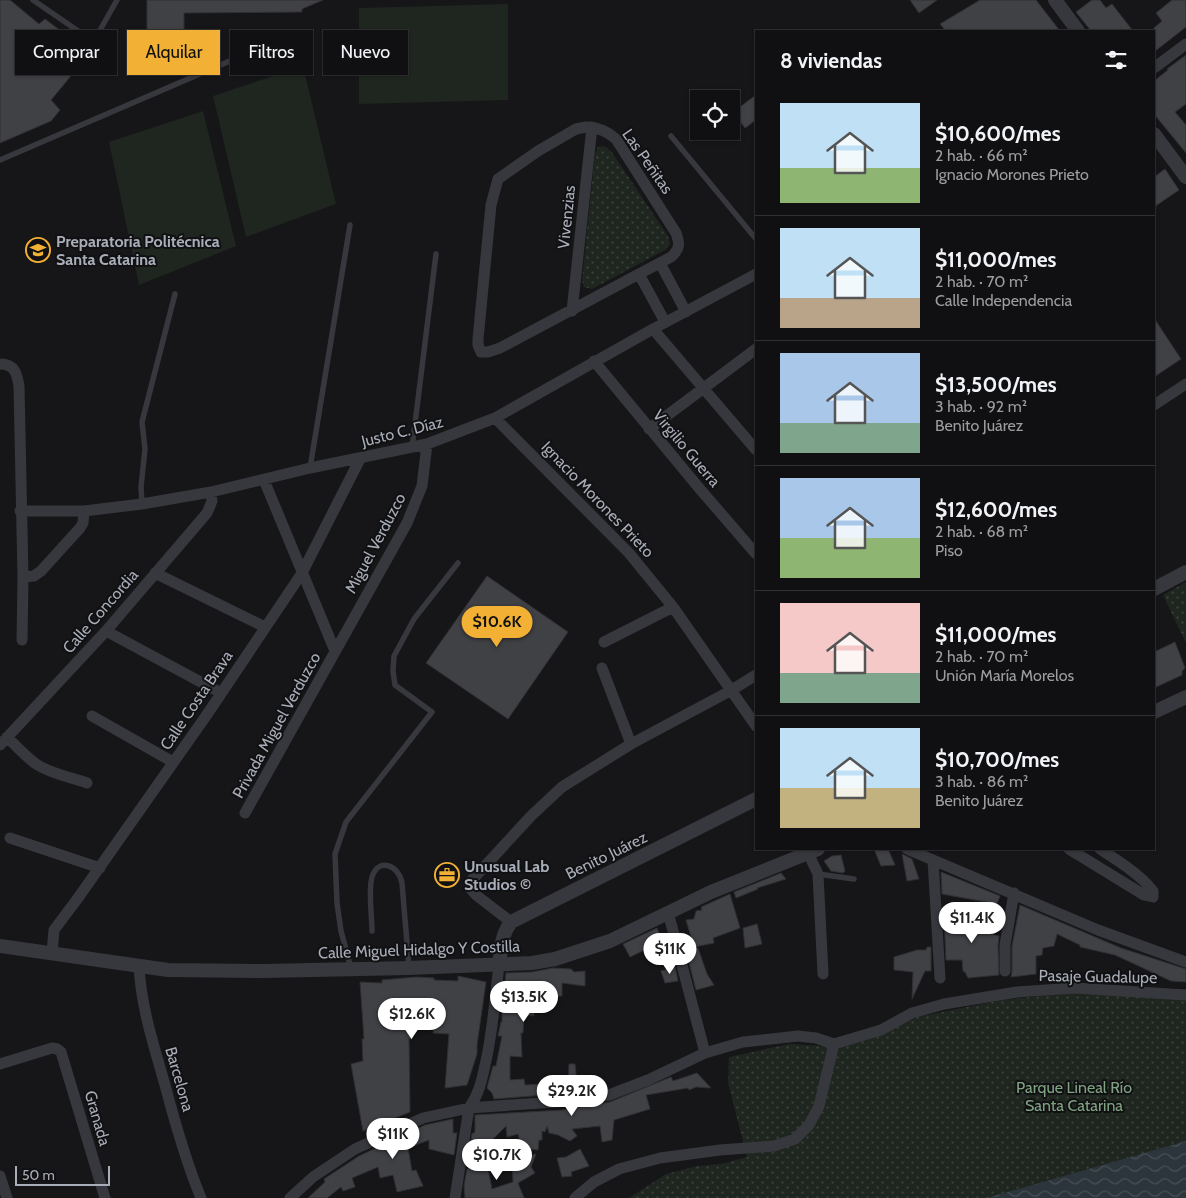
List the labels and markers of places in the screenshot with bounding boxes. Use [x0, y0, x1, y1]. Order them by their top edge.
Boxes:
place label: Preparatoria Politécnica Santa Catarina [56, 232, 220, 269]
school or university icon: Preparatoria Politécnica Santa Catarina [25, 237, 51, 263]
pin: $10.6K [456, 606, 538, 648]
place label: Unusual Lab Studios © [464, 857, 549, 894]
office icon: Unusual Lab Studios © [434, 862, 460, 888]
pin: $11.4K [931, 902, 1013, 944]
pin: $11K [640, 932, 700, 975]
pin: $13.5K [483, 980, 565, 1023]
pin: $12.6K [371, 998, 453, 1040]
pin: $29.2K [531, 1074, 613, 1117]
pin: $11K [363, 1118, 423, 1160]
pin: $10.7K [456, 1138, 538, 1181]

